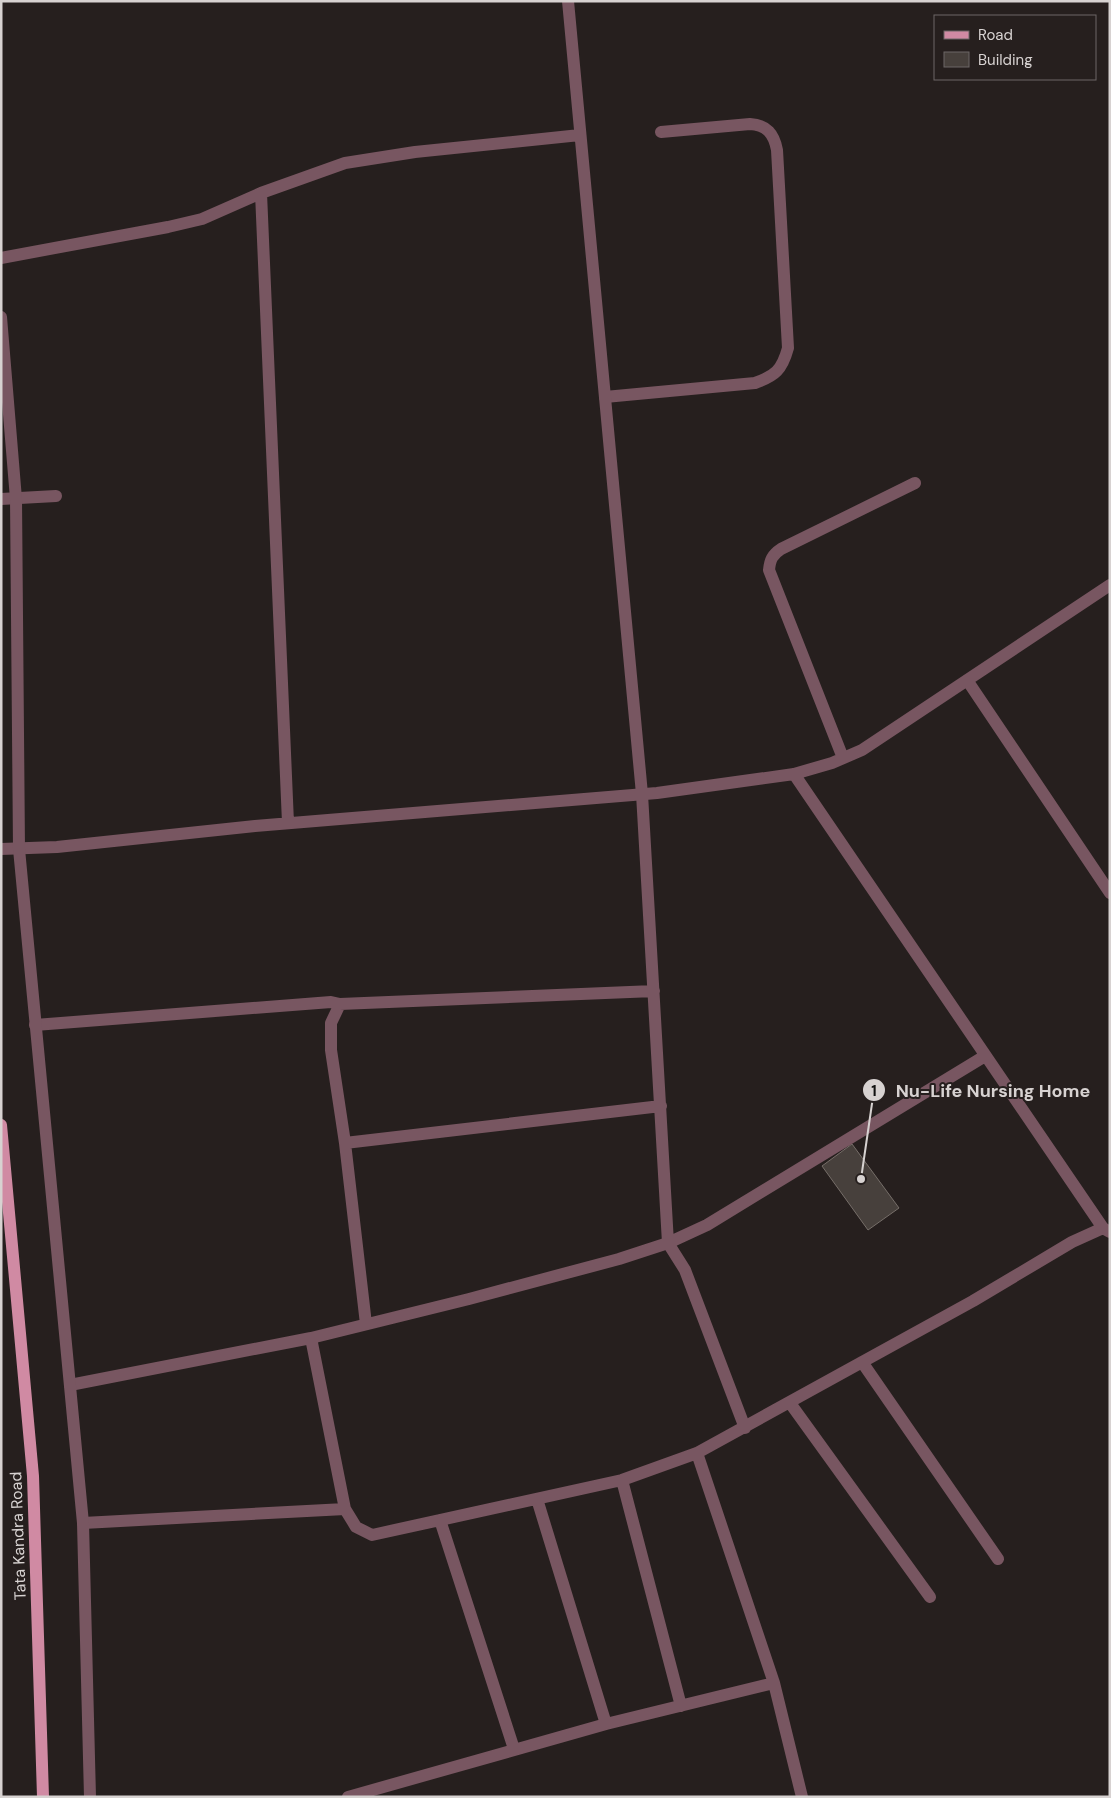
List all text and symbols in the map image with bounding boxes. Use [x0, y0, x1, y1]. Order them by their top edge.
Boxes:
legend [934, 15, 1096, 80]
text: Road [978, 25, 1013, 45]
text: Building [978, 50, 1033, 70]
callout: Nu-Life Nursing Home [861, 1074, 1101, 1107]
text: Nu-Life Nursing Home [896, 1079, 1091, 1103]
text: 1 [871, 1081, 877, 1101]
street label: Tata Kandra Road [5, 1471, 31, 1601]

